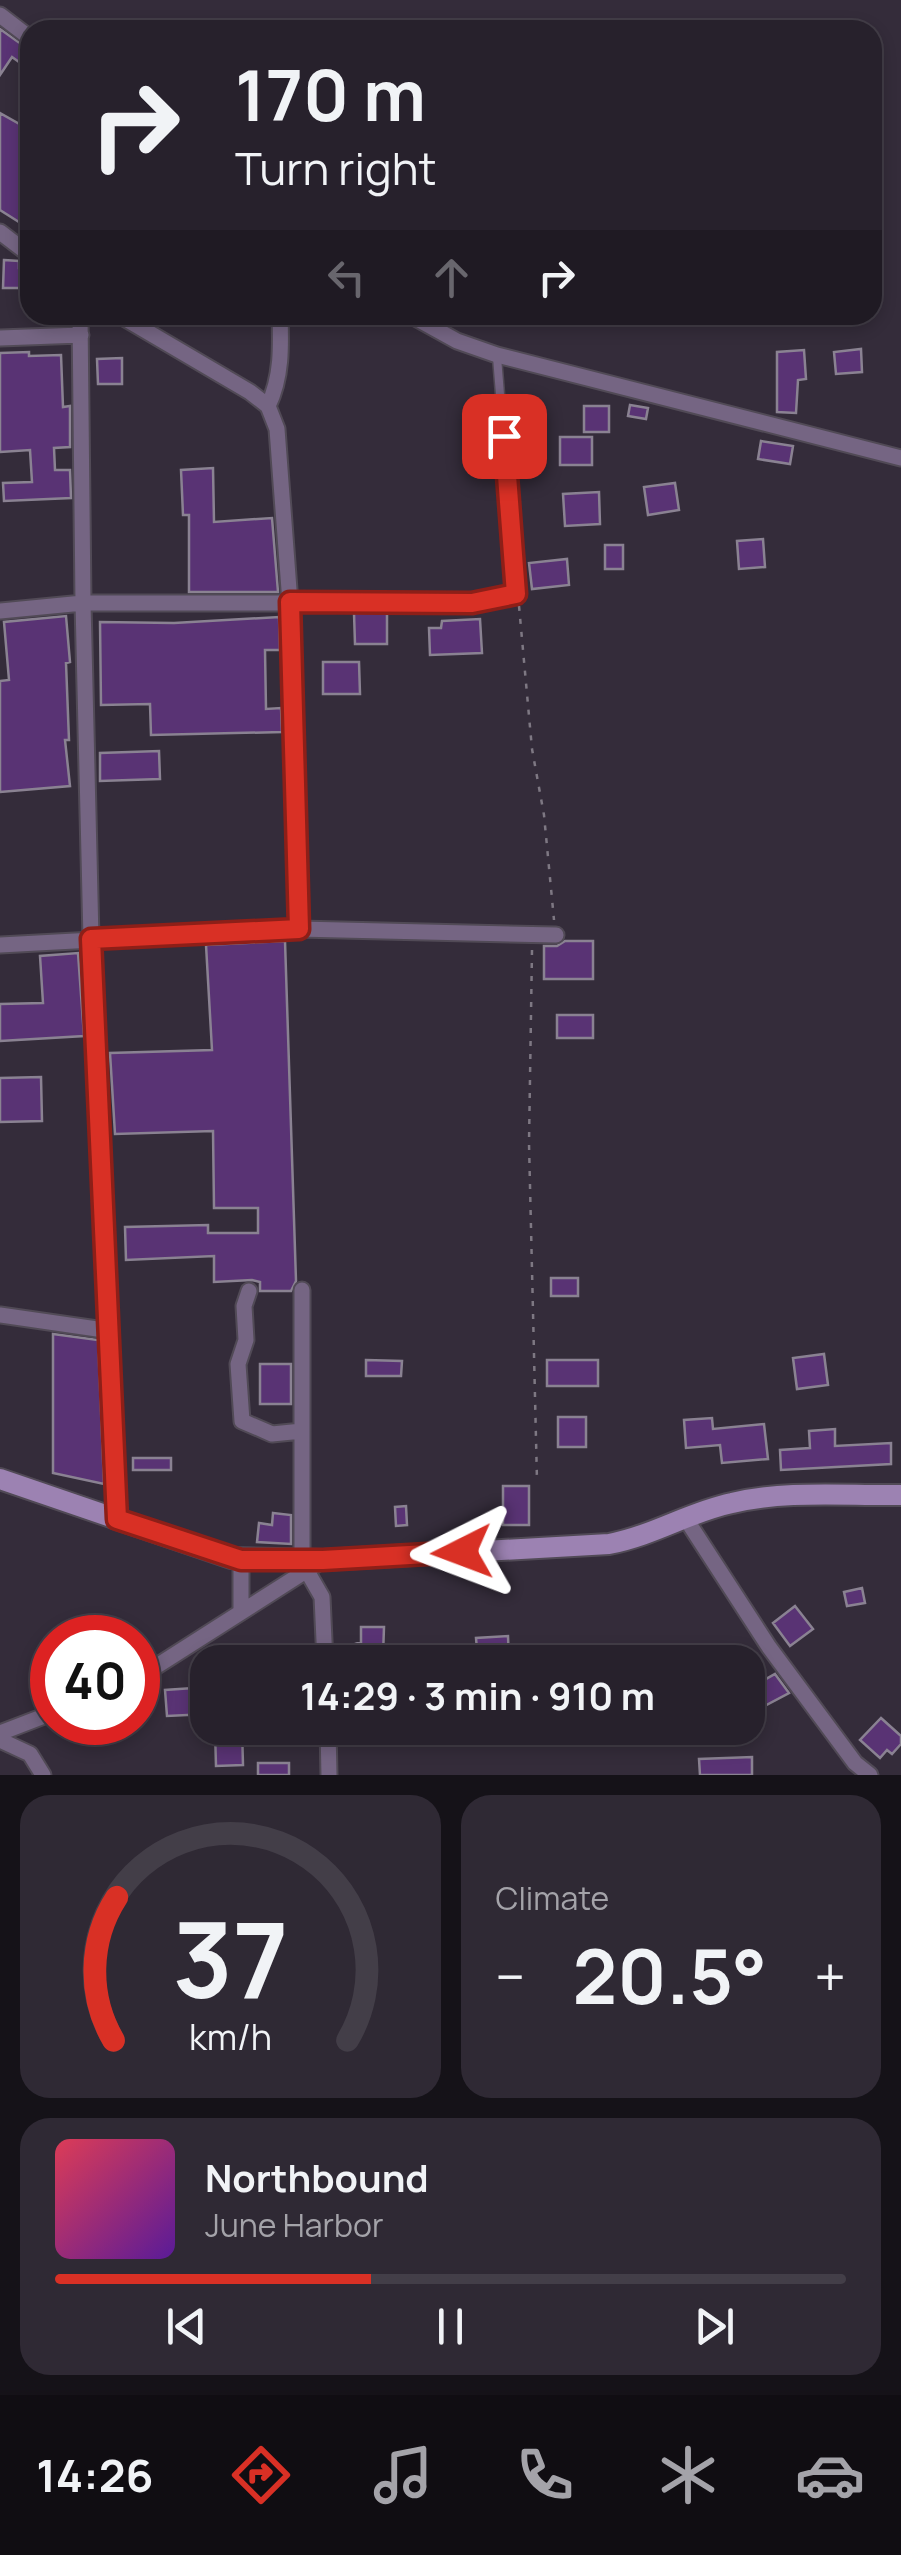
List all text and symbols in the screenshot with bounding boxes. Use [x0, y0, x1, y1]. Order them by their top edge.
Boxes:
text: 170 m [235, 46, 426, 142]
icon: right [70, 60, 200, 190]
text: Turn right [235, 137, 436, 199]
icon: left [319, 250, 374, 305]
icon: ahead [424, 250, 479, 305]
icon: right [529, 250, 584, 305]
pin [462, 394, 547, 479]
icon: arrive [477, 409, 532, 464]
position arrow [410, 1500, 514, 1604]
speed limit sign: 40 [30, 1615, 160, 1745]
text: 14:29 · 3 min · 910 m [300, 1669, 655, 1721]
text: Climate [496, 1876, 609, 1920]
text: 37 [172, 1887, 288, 2029]
text: 20.5° [573, 1924, 767, 2027]
text: − [496, 1938, 525, 2014]
text: + [814, 1938, 846, 2014]
text: km/h [189, 2012, 272, 2061]
text: Northbound [205, 2151, 429, 2203]
text: June Harbor [205, 2203, 383, 2247]
icon: previous [159, 2299, 214, 2354]
icon: pause [423, 2299, 478, 2354]
icon: next [687, 2299, 742, 2354]
icon: directions [226, 2440, 296, 2510]
icon: music [368, 2440, 438, 2510]
icon: phone [510, 2440, 580, 2510]
icon: climate [653, 2440, 723, 2510]
icon: car [795, 2440, 865, 2510]
text: 14:26 [36, 2444, 153, 2506]

